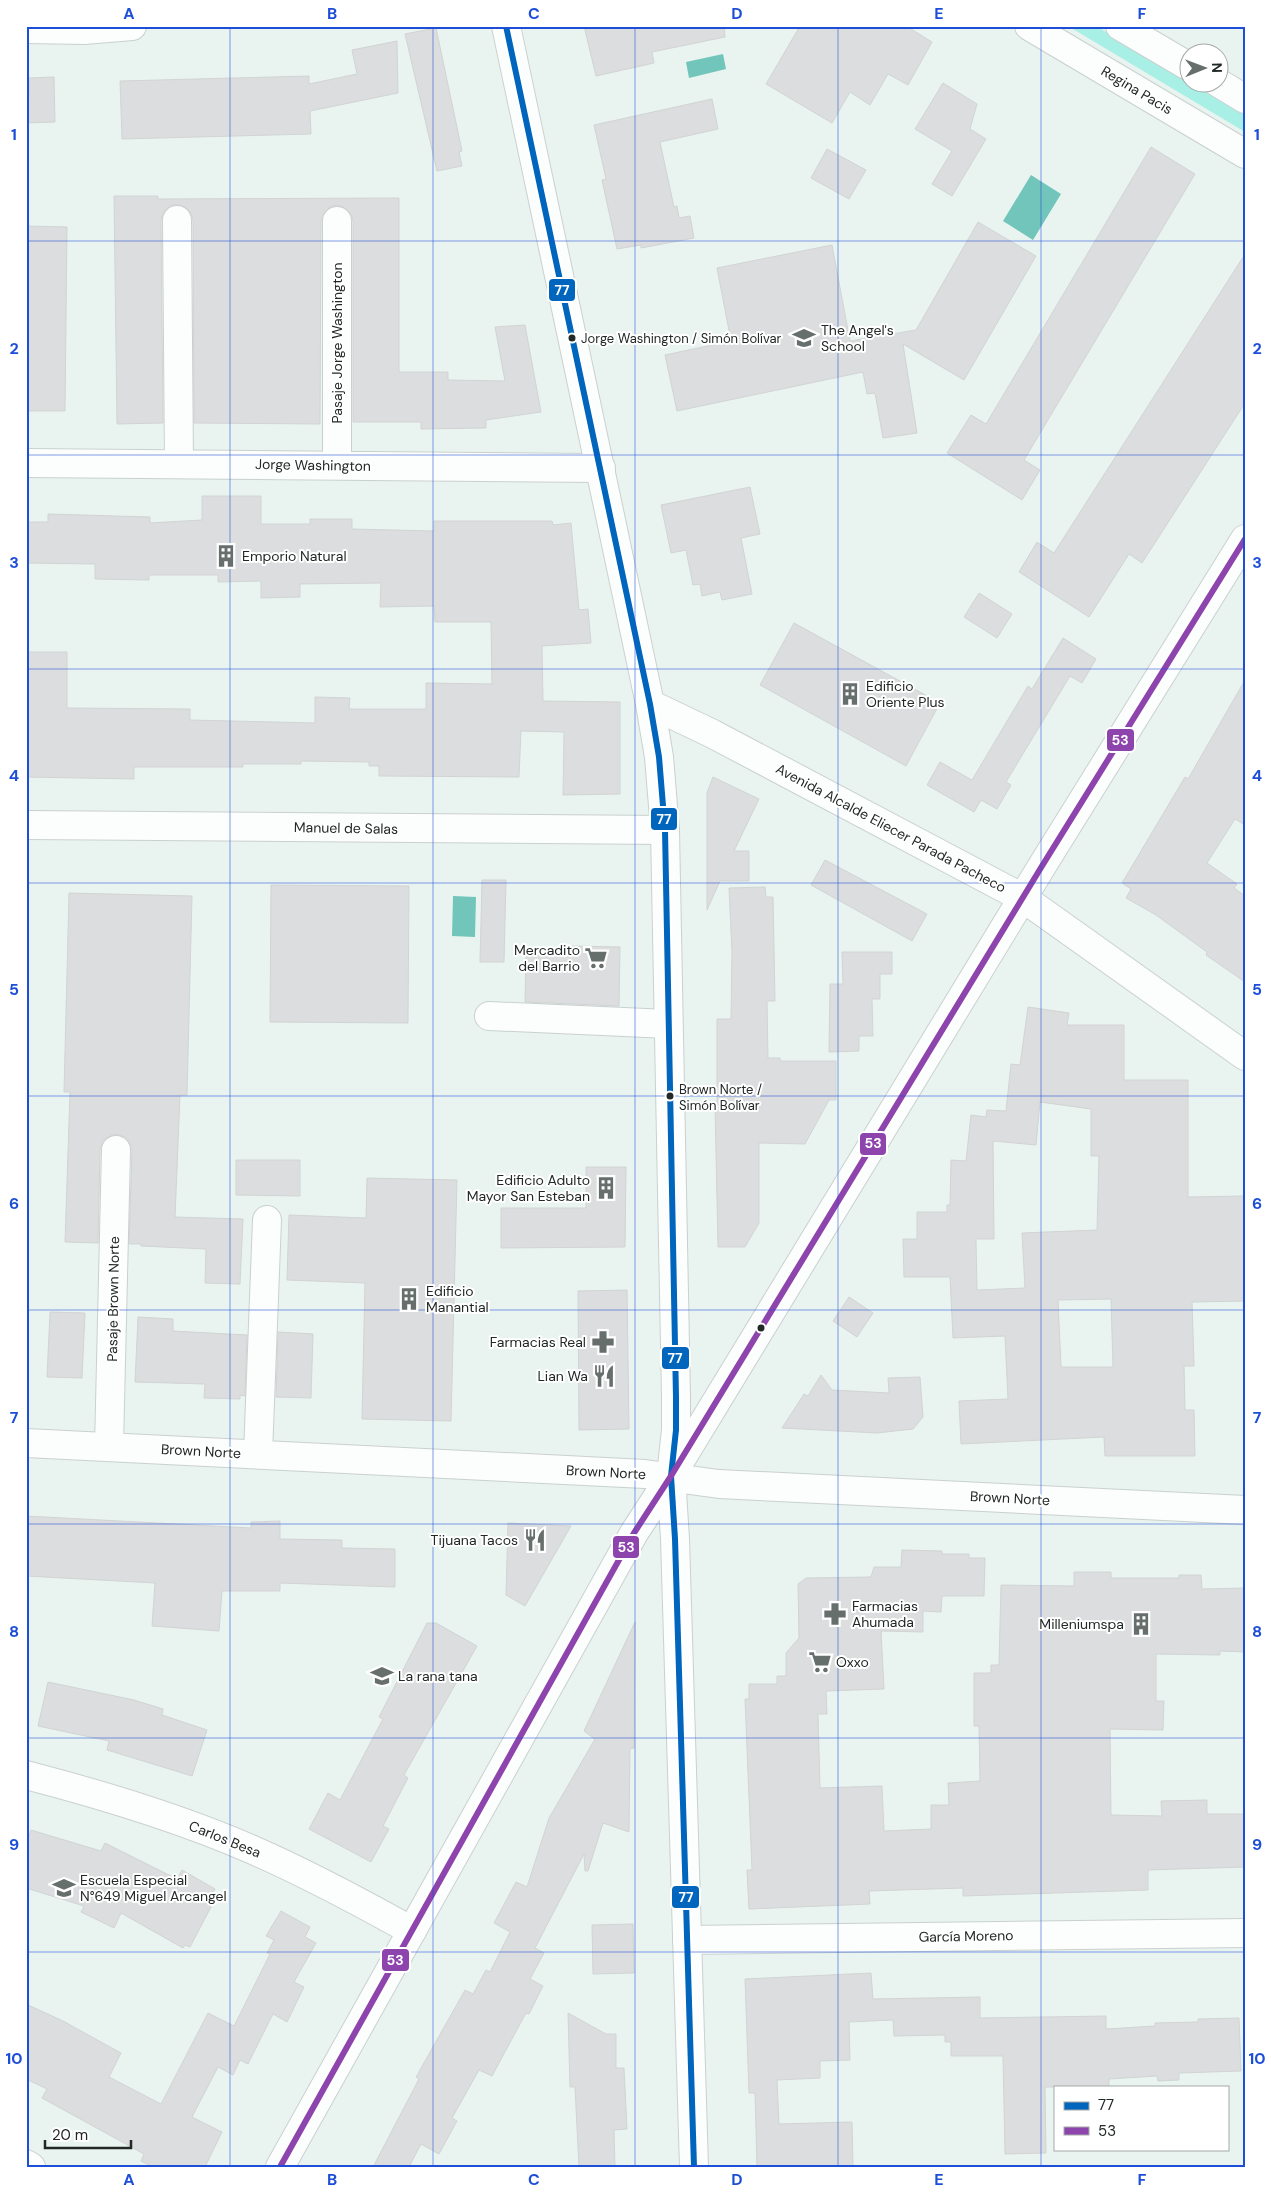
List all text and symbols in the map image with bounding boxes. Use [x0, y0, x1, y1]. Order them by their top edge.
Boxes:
text: A [123, 3, 135, 24]
text: B [327, 3, 337, 24]
text: C [528, 3, 540, 24]
text: D [731, 3, 743, 24]
text: E [934, 3, 944, 24]
text: F [1138, 3, 1147, 24]
north arrow [1178, 42, 1228, 92]
street label: Regina Pacis [1098, 62, 1176, 118]
text: N [1208, 63, 1226, 73]
text: 1 [11, 124, 17, 145]
text: 1 [1254, 124, 1260, 145]
street label: Pasaje Jorge Washington [328, 262, 346, 424]
line badge: 77 [548, 278, 576, 302]
text: 77 [554, 281, 570, 299]
place label: The Angel's School [821, 321, 894, 355]
school or university icon: The Angel's School [791, 325, 817, 351]
place label: Jorge Washington / Simón Bolívar [581, 330, 781, 347]
marker: Jorge Washington / Simón Bolívar [567, 333, 577, 343]
text: 2 [9, 338, 19, 359]
text: 2 [1252, 338, 1262, 359]
street label: Jorge Washington [255, 455, 371, 475]
building icon: Emporio Natural [213, 543, 239, 569]
place label: Emporio Natural [242, 547, 347, 565]
text: 3 [9, 552, 19, 573]
text: 3 [1252, 552, 1262, 573]
place label: Edificio Oriente Plus [866, 677, 945, 711]
building icon: Edificio Oriente Plus [837, 681, 863, 707]
line badge: 53 [1106, 728, 1135, 752]
text: 53 [1111, 731, 1129, 749]
street label: Avenida Alcalde Eliecer Parada Pacheco [773, 759, 1009, 897]
text: 4 [9, 765, 19, 786]
text: 4 [1252, 765, 1262, 786]
line badge: 77 [650, 807, 678, 831]
text: 77 [656, 810, 672, 828]
street label: Manuel de Salas [294, 818, 398, 838]
place label: Mercadito del Barrio [514, 941, 580, 975]
supermarket icon: Mercadito del Barrio [583, 945, 609, 971]
text: 5 [9, 979, 19, 1000]
text: 5 [1252, 979, 1262, 1000]
place label: Brown Norte / Simón Bolívar [679, 1081, 762, 1114]
marker: Brown Norte / Simón Bolívar [665, 1091, 675, 1101]
line badge: 53 [859, 1132, 887, 1156]
text: 53 [864, 1134, 882, 1152]
place label: Edificio Adulto Mayor San Esteban [467, 1171, 590, 1205]
building icon: Edificio Adulto Mayor San Esteban [593, 1175, 619, 1201]
text: 6 [9, 1193, 19, 1214]
text: 6 [1252, 1193, 1262, 1214]
street label: Pasaje Brown Norte [103, 1236, 123, 1362]
place label: Edificio Manantial [426, 1282, 489, 1316]
building icon: Edificio Manantial [396, 1286, 422, 1312]
unlabelled marker [756, 1323, 766, 1333]
pharmacy icon: Farmacias Real [590, 1329, 616, 1355]
place label: Farmacias Real [490, 1333, 586, 1351]
line badge: 77 [661, 1346, 690, 1370]
text: 77 [667, 1349, 683, 1367]
restaurant icon: Lian Wa [591, 1363, 617, 1389]
place label: Lian Wa [537, 1367, 588, 1385]
text: 7 [10, 1407, 19, 1428]
text: 7 [1253, 1407, 1262, 1428]
street label: Brown Norte [160, 1440, 242, 1462]
street label: Brown Norte [565, 1461, 647, 1483]
street label: Brown Norte [969, 1487, 1051, 1509]
restaurant icon: Tijuana Tacos [522, 1527, 548, 1553]
place label: Tijuana Tacos [431, 1531, 518, 1549]
line badge: 53 [612, 1535, 640, 1559]
text: 53 [617, 1538, 635, 1556]
place label: Farmacias Ahumada [852, 1597, 918, 1631]
pharmacy icon: Farmacias Ahumada [822, 1601, 848, 1627]
building icon: Milleniumspa [1128, 1611, 1154, 1637]
place label: Milleniumspa [1039, 1615, 1124, 1633]
text: 8 [9, 1621, 19, 1642]
text: 8 [1252, 1621, 1262, 1642]
supermarket icon: Oxxo [807, 1649, 833, 1675]
place label: Oxxo [836, 1653, 869, 1671]
school or university icon: La rana tana [369, 1663, 395, 1689]
place label: La rana tana [398, 1667, 478, 1685]
street label: Carlos Besa [186, 1816, 264, 1862]
text: 9 [9, 1834, 19, 1855]
text: 9 [1252, 1834, 1262, 1855]
place label: Escuela Especial N°649 Miguel Arcangel [80, 1871, 227, 1905]
school or university icon: Escuela Especial N°649 Miguel Arcangel [51, 1875, 77, 1901]
line badge: 77 [671, 1885, 700, 1909]
text: 77 [678, 1888, 694, 1906]
street label: García Moreno [918, 1926, 1014, 1946]
line badge: 53 [381, 1948, 410, 1972]
text: 53 [386, 1951, 404, 1969]
text: 10 [5, 2048, 23, 2069]
text: 10 [1248, 2048, 1266, 2069]
legend [1054, 2086, 1228, 2150]
text: 77 [1098, 2095, 1114, 2115]
scale bar [45, 2118, 131, 2150]
text: 53 [1098, 2121, 1116, 2141]
text: 20 m [52, 2125, 88, 2145]
text: A [123, 2169, 135, 2190]
text: B [327, 2169, 337, 2190]
text: C [528, 2169, 540, 2190]
text: D [731, 2169, 743, 2190]
text: E [934, 2169, 944, 2190]
text: F [1138, 2169, 1147, 2190]

